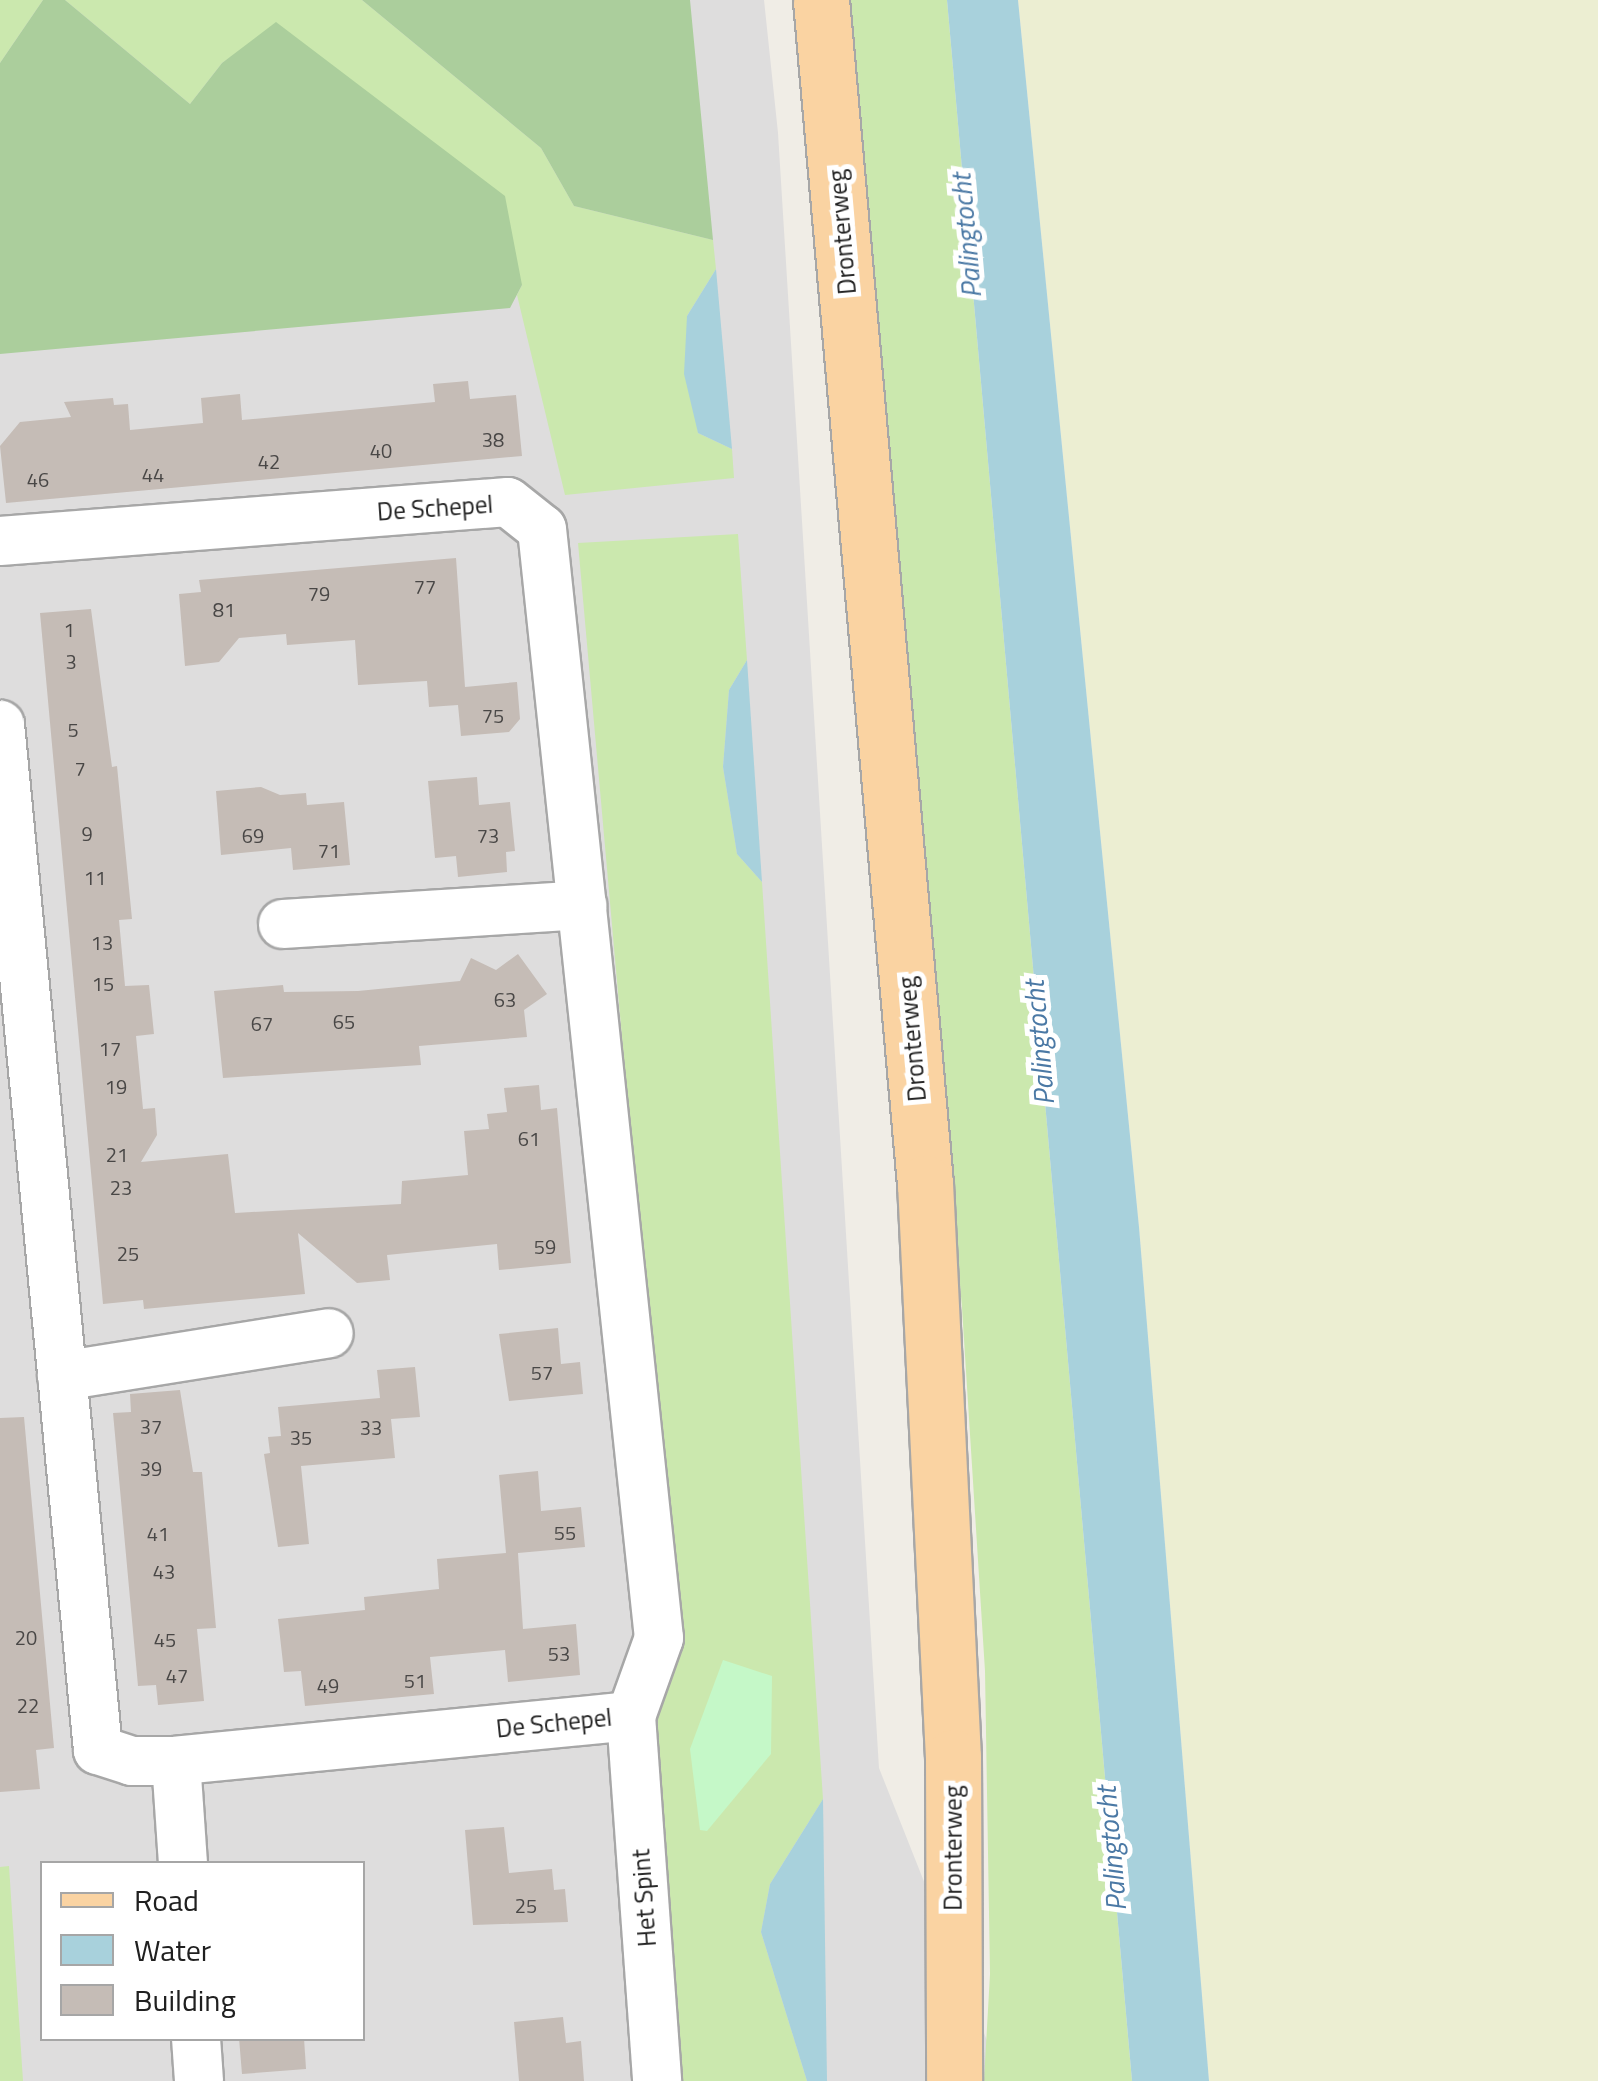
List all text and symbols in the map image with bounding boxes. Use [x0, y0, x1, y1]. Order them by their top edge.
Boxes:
street label: Dronterweg [822, 168, 862, 296]
water label: Palingtocht [944, 172, 988, 300]
house number: 38 [482, 427, 504, 451]
house number: 40 [370, 438, 392, 462]
house number: 42 [258, 449, 280, 473]
house number: 44 [142, 462, 164, 486]
house number: 46 [27, 467, 49, 491]
street label: De Schepel [376, 489, 494, 527]
house number: 77 [414, 574, 436, 598]
house number: 79 [308, 581, 330, 605]
house number: 81 [213, 597, 235, 621]
house number: 1 [63, 617, 75, 641]
house number: 3 [65, 649, 77, 673]
house number: 75 [482, 703, 504, 727]
house number: 5 [67, 717, 79, 741]
house number: 7 [74, 756, 86, 780]
house number: 9 [81, 821, 93, 845]
house number: 69 [242, 823, 264, 847]
house number: 73 [477, 823, 499, 847]
house number: 71 [318, 838, 340, 862]
house number: 11 [84, 865, 106, 889]
house number: 13 [91, 930, 113, 954]
house number: 15 [92, 971, 114, 995]
street label: Dronterweg [892, 975, 932, 1103]
water label: Palingtocht [1017, 979, 1061, 1107]
house number: 63 [494, 987, 516, 1011]
house number: 65 [333, 1009, 355, 1033]
house number: 67 [251, 1011, 273, 1035]
house number: 17 [99, 1036, 121, 1060]
house number: 19 [105, 1074, 127, 1098]
house number: 61 [518, 1126, 540, 1150]
house number: 21 [106, 1142, 128, 1166]
house number: 23 [110, 1175, 132, 1199]
house number: 59 [534, 1234, 556, 1258]
house number: 25 [117, 1241, 139, 1265]
house number: 57 [531, 1360, 553, 1384]
house number: 37 [140, 1414, 162, 1438]
house number: 33 [360, 1415, 382, 1439]
house number: 35 [290, 1425, 312, 1449]
house number: 39 [140, 1456, 162, 1480]
house number: 55 [554, 1520, 576, 1544]
house number: 41 [147, 1521, 169, 1545]
house number: 43 [153, 1559, 175, 1583]
house number: 20 [15, 1625, 37, 1649]
house number: 45 [154, 1627, 176, 1651]
house number: 53 [548, 1641, 570, 1665]
house number: 47 [166, 1663, 188, 1687]
house number: 51 [404, 1668, 426, 1692]
house number: 49 [317, 1673, 339, 1697]
house number: 22 [17, 1693, 39, 1717]
street label: De Schepel [495, 1702, 613, 1744]
street label: Dronterweg [938, 1785, 968, 1911]
water label: Palingtocht [1089, 1785, 1133, 1913]
street label: Het Spint [626, 1848, 662, 1948]
legend [40, 1861, 365, 2041]
text: Road [134, 1877, 199, 1923]
house number: 25 [515, 1893, 537, 1917]
text: Water [134, 1927, 211, 1973]
text: Building [134, 1977, 236, 2023]

